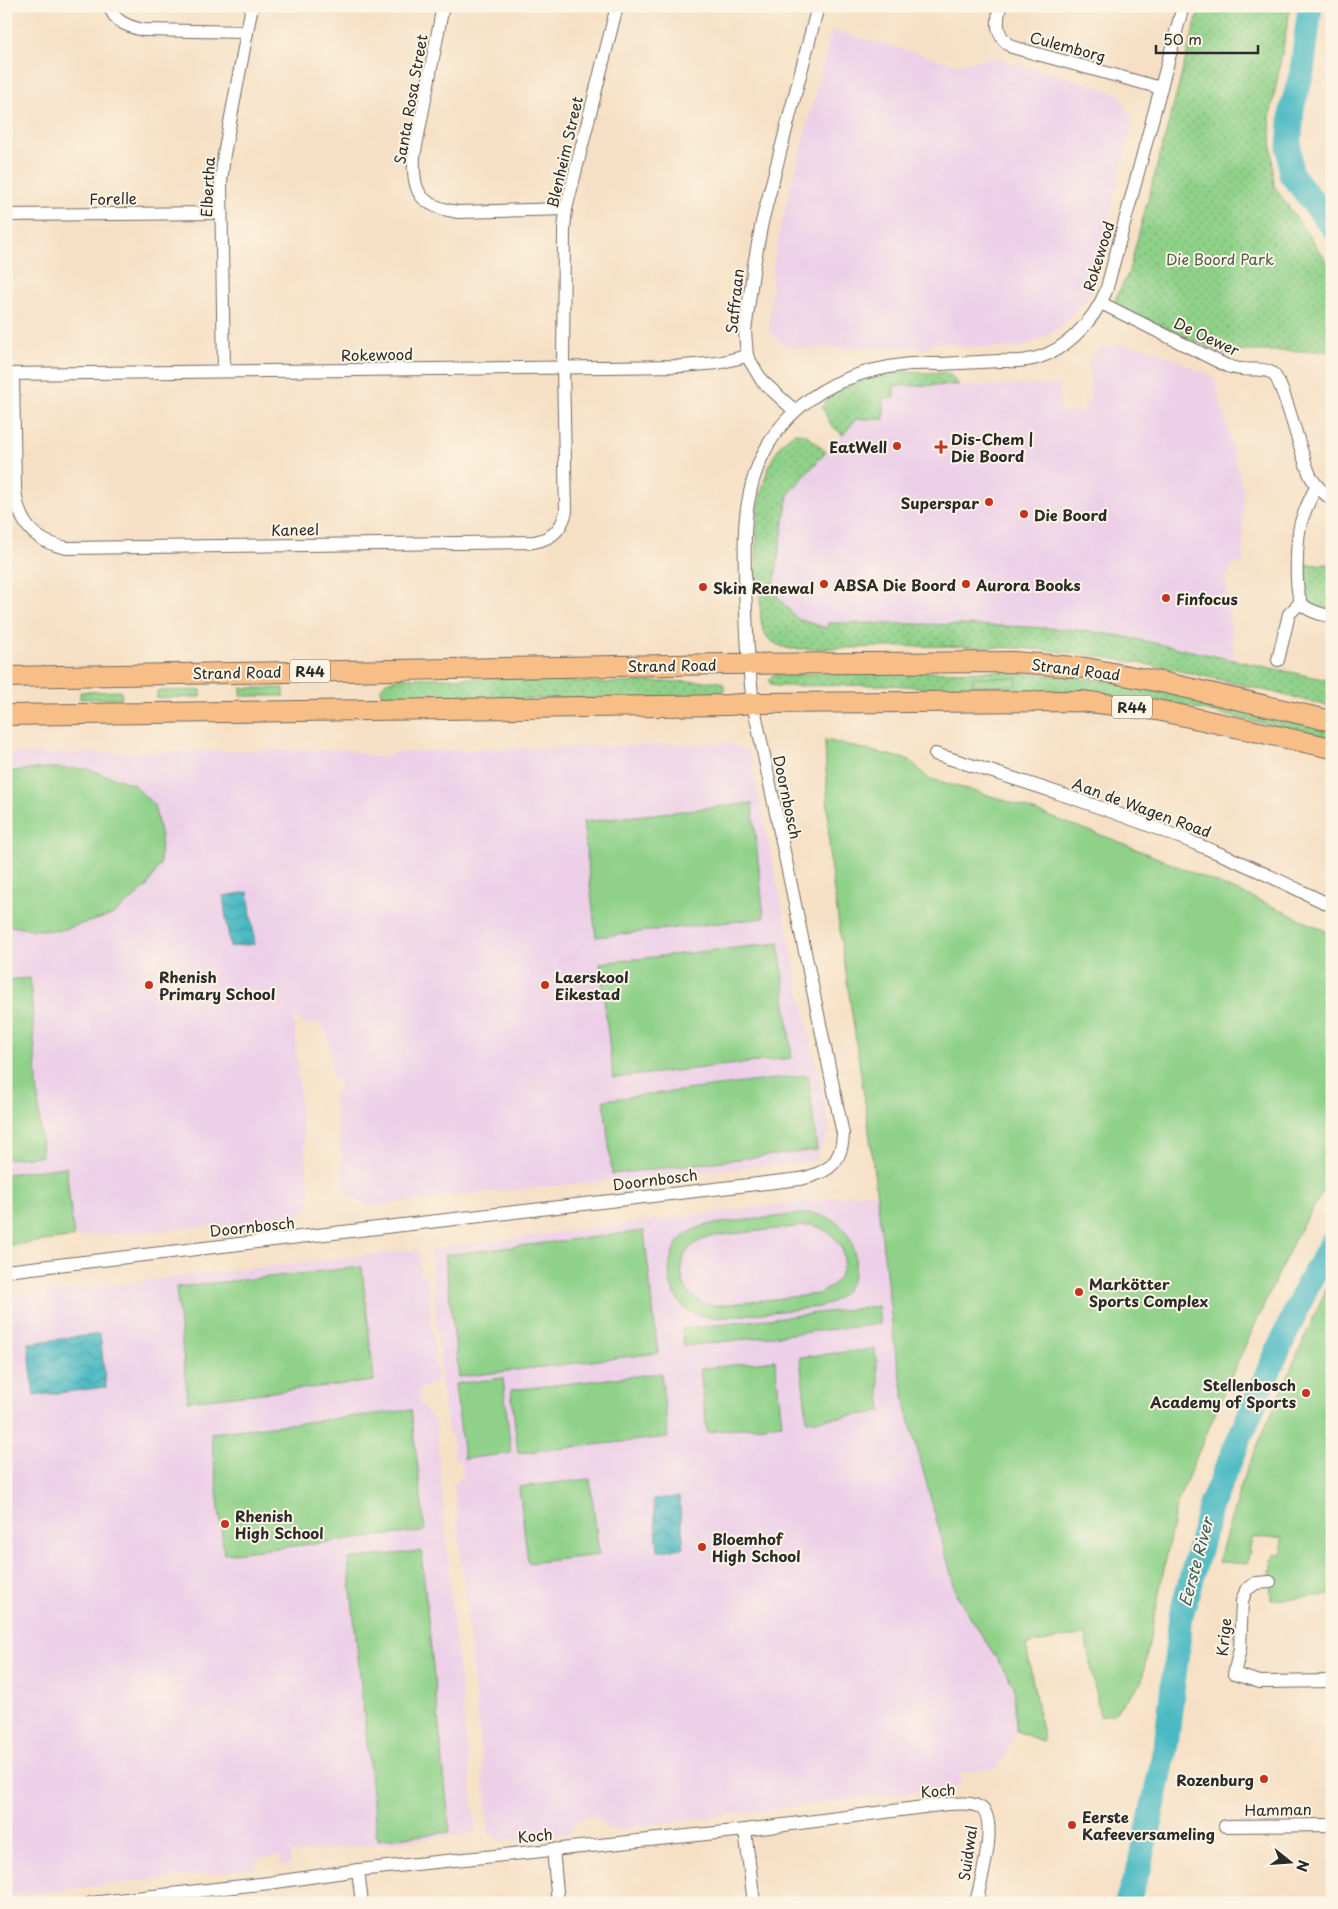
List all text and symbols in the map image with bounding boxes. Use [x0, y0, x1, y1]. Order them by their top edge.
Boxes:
scale bar [1156, 22, 1258, 54]
street label: Culemborg [1028, 25, 1108, 67]
text: 50 m [1163, 27, 1202, 50]
street label: Santa Rosa Street [387, 32, 433, 166]
street label: Blenheim Street [540, 94, 588, 210]
street label: Elbertha [194, 156, 220, 218]
street label: Forelle [89, 186, 137, 210]
street label: Rokewood [1076, 218, 1120, 294]
park label: Die Boord Park [1166, 247, 1274, 270]
street label: Saffraan [719, 267, 749, 335]
street label: De Oewer [1170, 311, 1244, 361]
street label: Rokewood [341, 342, 413, 366]
place label: Dis-Chem | Die Boord [951, 427, 1033, 467]
place label: EatWell [829, 435, 887, 458]
marker: EatWell [891, 440, 903, 452]
marker: Dis-Chem | Die Boord [935, 441, 947, 453]
place label: Superspar [901, 491, 979, 514]
marker: Superspar [983, 496, 995, 508]
place label: Die Boord [1034, 503, 1107, 526]
marker: Die Boord [1018, 508, 1030, 520]
street label: Kaneel [271, 517, 319, 541]
place label: ABSA Die Boord [833, 573, 956, 596]
place label: Aurora Books [975, 573, 1081, 596]
place label: Skin Renewal [713, 576, 814, 599]
marker: ABSA Die Boord [818, 578, 830, 590]
marker: Aurora Books [960, 578, 972, 590]
marker: Skin Renewal [697, 581, 709, 593]
place label: Finfocus [1176, 587, 1238, 610]
marker: Finfocus [1160, 592, 1172, 604]
street label: Strand Road [1030, 652, 1122, 686]
street label: Strand Road [627, 653, 717, 677]
road number: R44 [290, 659, 330, 682]
street label: Strand Road [192, 660, 282, 684]
road number: R44 [1112, 696, 1152, 719]
street label: Doornbosch [768, 753, 808, 841]
street label: Aan de Wagen Road [1069, 771, 1215, 843]
place label: Rhenish Primary School [159, 965, 275, 1005]
place label: Laerskool Eikestad [555, 965, 628, 1005]
marker: Rhenish Primary School [143, 979, 155, 991]
marker: Laerskool Eikestad [539, 979, 551, 991]
street label: Doornbosch [611, 1162, 699, 1196]
street label: Doornbosch [208, 1210, 296, 1242]
place label: Markötter Sports Complex [1089, 1272, 1209, 1312]
marker: Markötter Sports Complex [1073, 1286, 1085, 1298]
place label: Stellenbosch Academy of Sports [1149, 1373, 1296, 1413]
marker: Stellenbosch Academy of Sports [1300, 1387, 1312, 1399]
place label: Rhenish High School [235, 1504, 324, 1544]
water label: Eerste River [1172, 1512, 1219, 1609]
marker: Rhenish High School [219, 1518, 231, 1530]
place label: Bloemhof High School [712, 1527, 801, 1567]
marker: Bloemhof High School [696, 1541, 708, 1553]
street label: Krige [1210, 1617, 1236, 1657]
place label: Rozenburg [1176, 1768, 1254, 1791]
marker: Rozenburg [1258, 1773, 1270, 1785]
street label: Koch [919, 1777, 957, 1803]
street label: Hamman [1244, 1797, 1312, 1821]
place label: Eerste Kafeeversameling [1082, 1805, 1215, 1845]
marker: Eerste Kafeeversameling [1066, 1819, 1078, 1831]
street label: Koch [516, 1822, 554, 1848]
street label: Suidwal [952, 1824, 982, 1882]
north arrow [1266, 1836, 1316, 1886]
text: N [1291, 1858, 1315, 1874]

